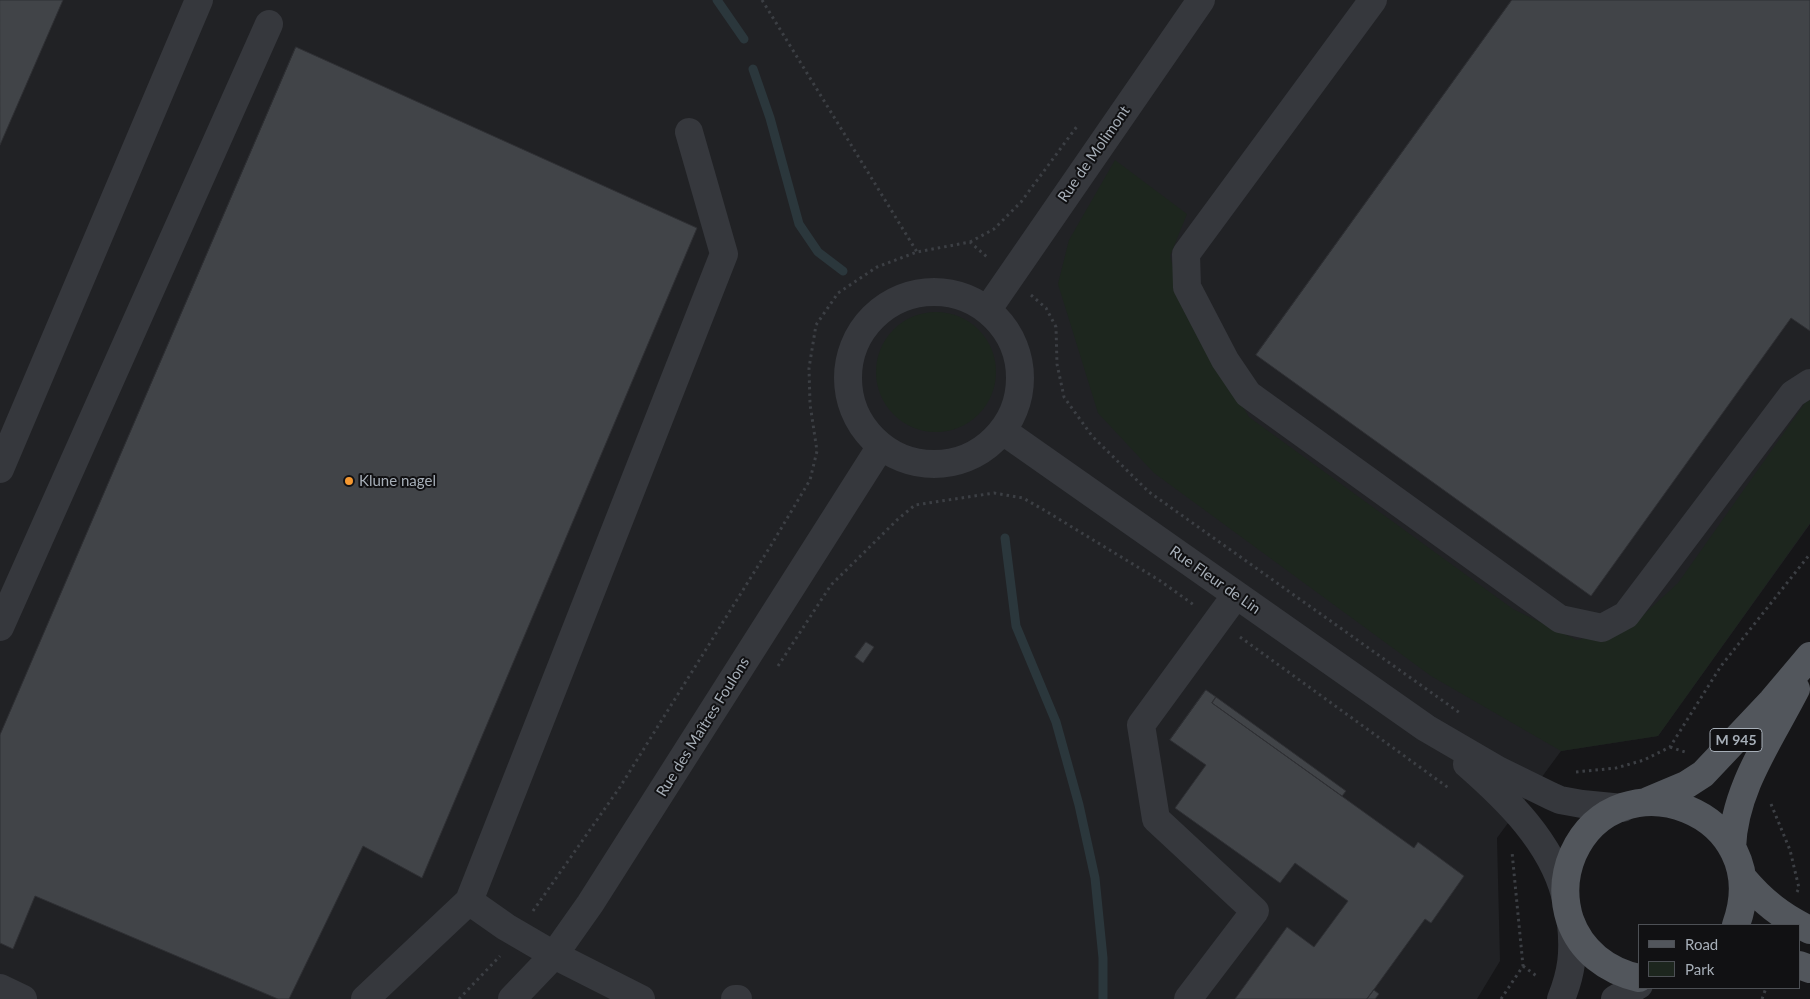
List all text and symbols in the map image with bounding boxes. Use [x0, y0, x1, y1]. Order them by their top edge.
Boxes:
street label: Rue de Molimont [1054, 102, 1134, 206]
place label: Klune nagel [359, 472, 436, 490]
marker: Klune nagel [343, 475, 355, 487]
street label: Rue Fleur de Lin [1166, 542, 1264, 618]
street label: Rue des Maîtres Foulons [653, 654, 753, 800]
road number: M 945 [1710, 728, 1762, 752]
legend [1638, 924, 1800, 989]
text: Road [1685, 935, 1718, 953]
text: Park [1685, 960, 1714, 978]

